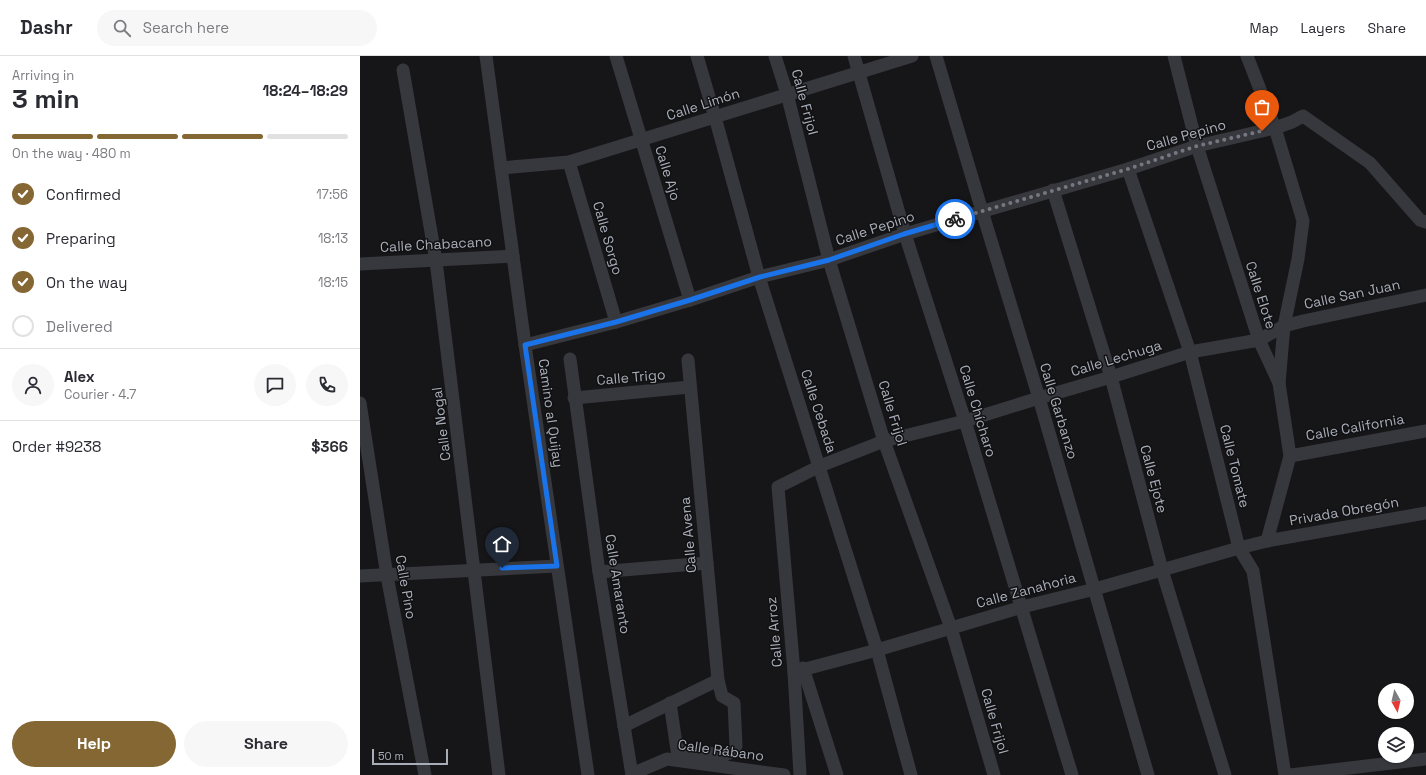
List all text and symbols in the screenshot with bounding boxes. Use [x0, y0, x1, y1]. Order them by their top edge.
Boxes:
search box [97, 10, 377, 46]
text: Dashr [20, 15, 73, 40]
icon: search [111, 17, 133, 39]
text: Search here [143, 18, 229, 37]
text: Map [1249, 19, 1279, 37]
text: Layers [1301, 19, 1345, 37]
text: Share [1367, 19, 1406, 37]
text: Arriving in [12, 67, 74, 84]
street label: Calle Frijol [788, 67, 822, 137]
text: 18:24–18:29 [262, 81, 348, 100]
text: 3 min [12, 82, 80, 116]
street label: Calle Limón [664, 84, 742, 124]
pin [1245, 90, 1279, 131]
icon: bag [1251, 96, 1273, 118]
street label: Calle Pepino [1144, 115, 1228, 155]
street label: Calle Ajo [651, 143, 685, 203]
text: On the way · 480 m [12, 145, 131, 162]
icon: check [12, 183, 34, 205]
text: Confirmed [46, 185, 121, 204]
text: 17:56 [316, 186, 348, 203]
street label: Calle Sorgo [589, 199, 627, 277]
courier [935, 199, 975, 239]
street label: Calle Pepino [833, 207, 917, 249]
icon: bike [944, 208, 966, 230]
icon: check [12, 227, 34, 249]
text: Preparing [46, 229, 116, 248]
text: 18:13 [318, 230, 348, 247]
street label: Calle Chabacano [380, 232, 492, 256]
street label: Calle Elote [1242, 259, 1280, 331]
icon: check [12, 271, 34, 293]
text: On the way [46, 273, 127, 292]
text: 18:15 [318, 274, 348, 291]
street label: Calle San Juan [1302, 275, 1402, 313]
text: Delivered [46, 317, 113, 336]
street label: Calle Lechuga [1068, 336, 1164, 380]
street label: Camino al Quijay [534, 357, 568, 469]
street label: Calle Garbanzo [1036, 361, 1082, 461]
street label: Calle Chícharo [955, 363, 1001, 459]
button: person [12, 364, 54, 406]
button: chat [254, 364, 296, 406]
button: phone [306, 364, 348, 406]
street label: Calle Trigo [596, 365, 666, 389]
text: Alex [64, 367, 95, 386]
street label: Calle Cebada [797, 367, 841, 455]
street label: Calle Frijol [875, 378, 911, 448]
text: Courier · 4.7 [64, 386, 136, 403]
street label: Calle Nogal [428, 386, 454, 462]
street label: Calle California [1304, 409, 1406, 445]
street label: Calle Tomate [1216, 423, 1254, 509]
text: Order #9238 [12, 437, 101, 456]
text: $366 [311, 437, 348, 456]
street label: Calle Ejote [1136, 443, 1172, 515]
street label: Privada Obregón [1288, 493, 1400, 529]
street label: Calle Avena [676, 496, 700, 574]
pin [485, 527, 519, 568]
icon: home [491, 533, 513, 555]
street label: Calle Amaranto [601, 533, 635, 635]
street label: Calle Pino [392, 553, 420, 621]
street label: Calle Zanahoria [974, 568, 1078, 612]
street label: Calle Arroz [762, 596, 786, 668]
north arrow [1378, 683, 1414, 719]
map controls [1378, 683, 1414, 763]
street label: Calle Frijol [977, 686, 1013, 756]
button: Help [12, 721, 176, 767]
button: Share [184, 721, 348, 767]
button: layers [1378, 727, 1414, 763]
street label: Calle Rábano [677, 735, 765, 765]
scale bar [372, 747, 448, 766]
text: 50 m [378, 749, 404, 763]

